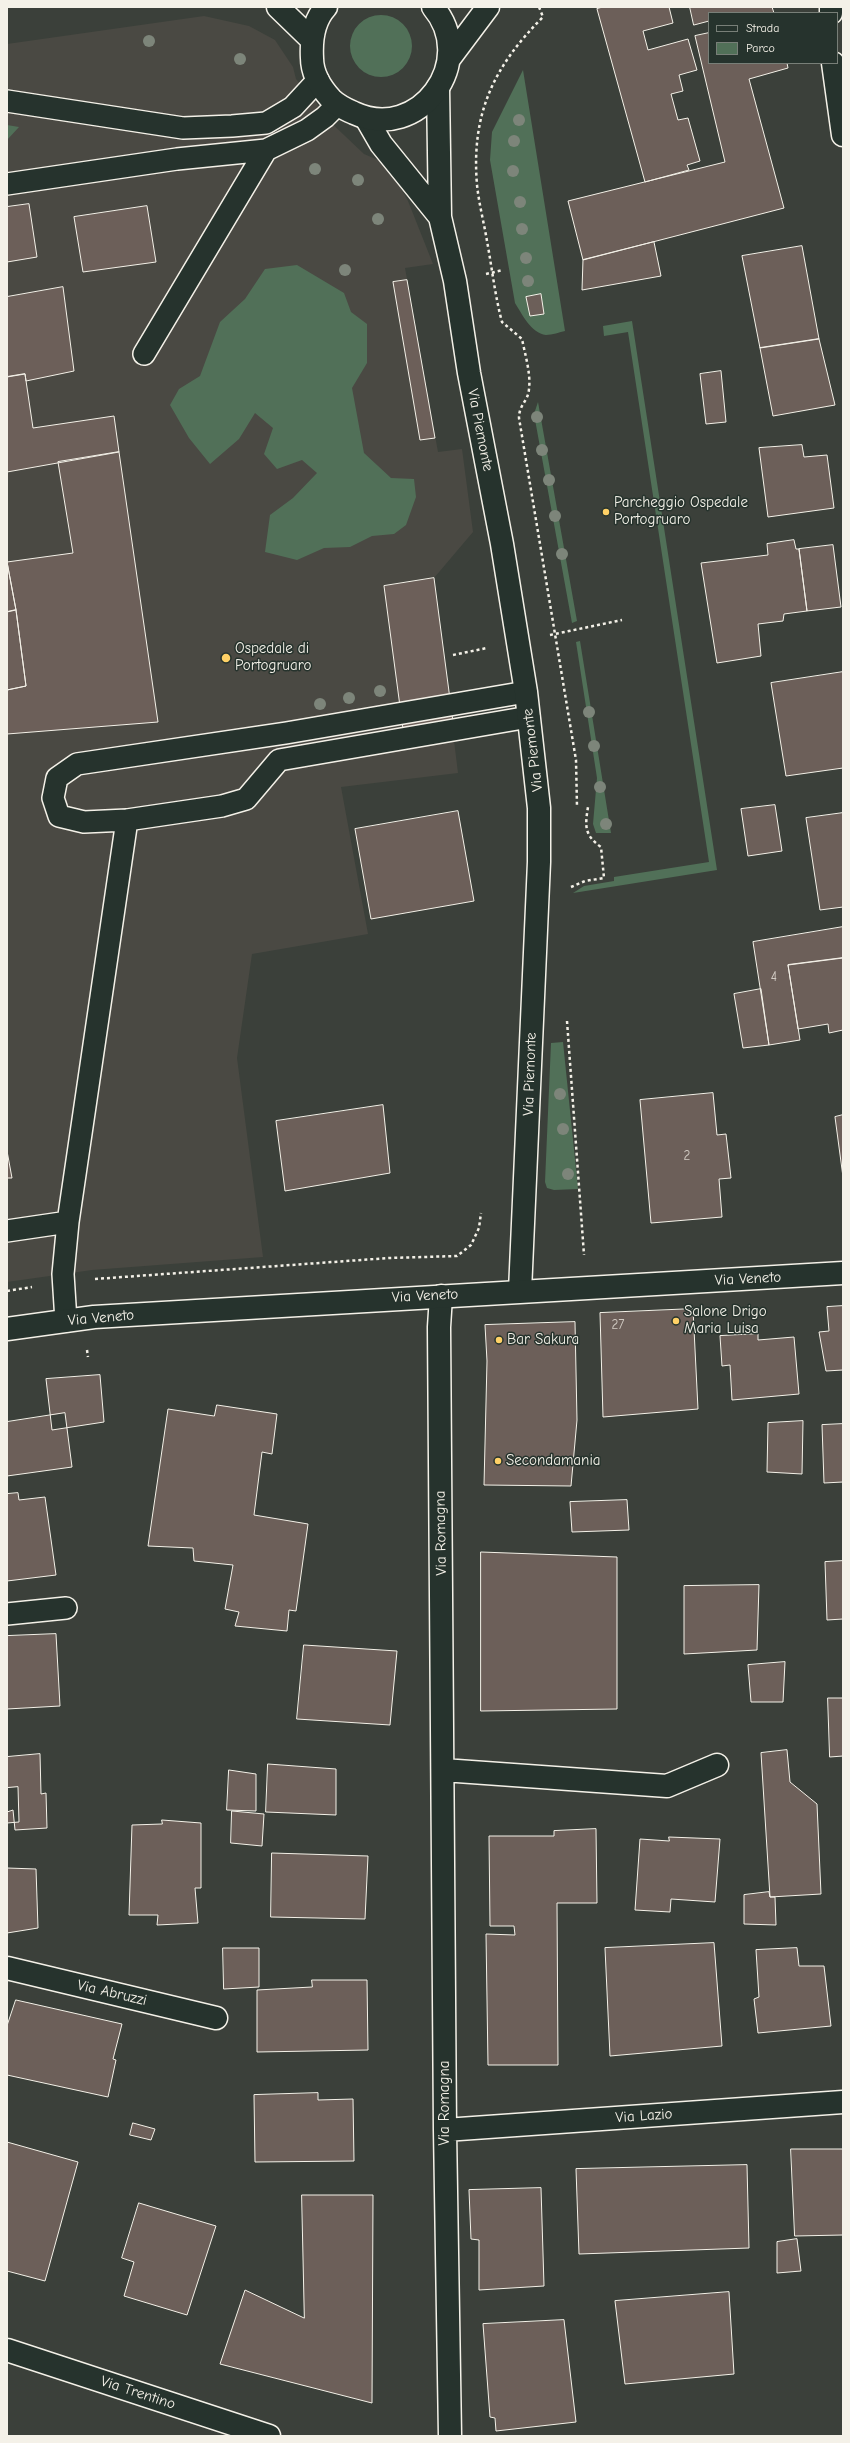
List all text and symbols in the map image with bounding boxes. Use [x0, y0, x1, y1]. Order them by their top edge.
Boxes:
legend [708, 12, 838, 64]
text: Strada [746, 21, 779, 35]
text: Parco [746, 41, 775, 55]
street label: Via Piemonte [463, 387, 497, 473]
place label: Parcheggio Ospedale Portogruaro [614, 494, 748, 529]
marker: Parcheggio Ospedale Portogruaro [601, 507, 611, 517]
place label: Ospedale di Portogruaro [235, 640, 311, 675]
marker: Ospedale di Portogruaro [220, 652, 232, 664]
street label: Via Piemonte [519, 707, 547, 793]
house number: 4 [771, 969, 777, 985]
street label: Via Piemonte [520, 1032, 540, 1116]
house number: 2 [684, 1148, 690, 1164]
street label: Via Veneto [714, 1268, 782, 1290]
street label: Via Veneto [391, 1285, 459, 1307]
place label: Salone Drigo Maria Luisa [684, 1303, 767, 1338]
street label: Via Veneto [67, 1306, 135, 1330]
marker: Salone Drigo Maria Luisa [671, 1316, 681, 1326]
house number: 27 [612, 1317, 624, 1333]
place label: Bar Sakura [507, 1331, 579, 1349]
marker: Bar Sakura [494, 1335, 504, 1345]
place label: Secondamania [506, 1452, 601, 1470]
marker: Secondamania [493, 1456, 503, 1466]
street label: Via Romagna [431, 1490, 451, 1576]
street label: Via Abruzzi [75, 1976, 149, 2010]
street label: Via Romagna [436, 2060, 454, 2146]
street label: Via Lazio [615, 2105, 673, 2127]
street label: Via Trentino [98, 2372, 178, 2414]

